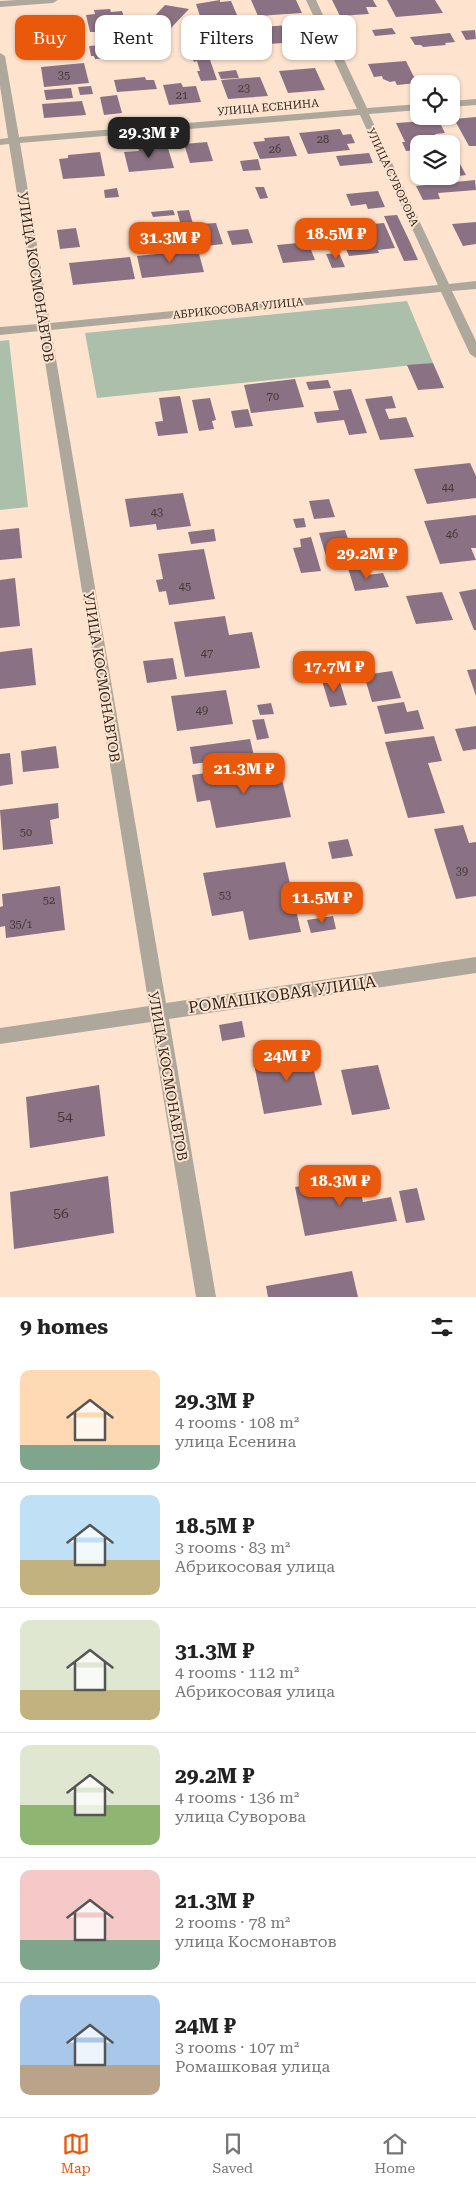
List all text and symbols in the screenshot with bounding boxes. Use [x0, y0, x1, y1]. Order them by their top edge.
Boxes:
chip: Buy [15, 15, 85, 60]
chip: Rent [95, 15, 171, 60]
chip: Filters [181, 15, 272, 60]
chip: New [282, 15, 356, 60]
house number: 35 [58, 69, 70, 82]
map controls [410, 75, 460, 185]
button: locate [410, 75, 460, 125]
house number: 23 [238, 82, 250, 95]
house number: 21 [176, 89, 188, 102]
street label: УЛИЦА ЕСЕНИНА [217, 97, 320, 118]
pin: 29.3M ₽ [103, 116, 195, 159]
text: 29.3M ₽ [119, 123, 179, 142]
street label: УЛИЦА СУВОРОВА [364, 126, 421, 229]
house number: 28 [317, 133, 329, 146]
button: layers [410, 135, 460, 185]
house number: 26 [269, 143, 281, 156]
street label: УЛИЦА КОСМОНАВТОВ [15, 191, 57, 363]
pin: 18.5M ₽ [290, 218, 382, 260]
pin: 31.3M ₽ [124, 222, 216, 264]
text: 18.5M ₽ [306, 224, 366, 243]
text: 31.3M ₽ [140, 228, 200, 247]
street label: АБРИКОСОВАЯ УЛИЦА [172, 295, 304, 322]
house number: 70 [267, 390, 279, 403]
house number: 44 [442, 481, 455, 494]
house number: 43 [151, 506, 163, 519]
house number: 46 [446, 528, 458, 541]
pin: 29.2M ₽ [321, 538, 413, 580]
text: 29.2M ₽ [337, 544, 397, 563]
house number: 45 [179, 580, 191, 593]
street label: УЛИЦА КОСМОНАВТОВ [81, 591, 123, 763]
house number: 47 [201, 647, 213, 660]
pin: 17.7M ₽ [288, 650, 380, 693]
text: 17.7M ₽ [304, 657, 364, 676]
house number: 49 [196, 704, 208, 717]
pin: 21.3M ₽ [198, 752, 290, 795]
text: 21.3M ₽ [214, 759, 274, 778]
house number: 50 [20, 826, 32, 839]
house number: 39 [456, 865, 468, 878]
pin: 11.5M ₽ [276, 882, 368, 924]
text: 11.5M ₽ [292, 888, 352, 907]
house number: 53 [219, 889, 231, 902]
house number: 52 [43, 894, 55, 907]
house number: 35/1 [9, 918, 33, 931]
street label: РОМАШКОВАЯ УЛИЦА [187, 972, 378, 1017]
street label: УЛИЦА КОСМОНАВТОВ [145, 990, 191, 1162]
pin: 24M ₽ [252, 1040, 322, 1082]
text: 24M ₽ [264, 1046, 310, 1065]
house number: 54 [57, 1108, 73, 1124]
pin: 18.3M ₽ [294, 1164, 386, 1207]
text: 18.3M ₽ [310, 1171, 370, 1190]
house number: 56 [53, 1205, 69, 1221]
icon: filters [428, 1313, 456, 1341]
text: 9 homes [20, 1315, 108, 1339]
text: 29.3M ₽ [175, 1389, 254, 1413]
icon: home [60, 1390, 120, 1450]
text: 4 rooms · 108 m² [175, 1413, 299, 1432]
text: улица Есенина [175, 1432, 296, 1451]
text: 18.5M ₽ [175, 1514, 254, 1538]
icon: home [60, 1515, 120, 1575]
text: 3 rooms · 83 m² [175, 1538, 290, 1557]
text: Абрикосовая улица [175, 1557, 335, 1576]
text: 31.3M ₽ [175, 1639, 254, 1663]
icon: home [60, 1640, 120, 1700]
text: 4 rooms · 112 m² [175, 1663, 299, 1682]
text: Абрикосовая улица [175, 1682, 335, 1701]
text: 29.2M ₽ [175, 1764, 254, 1788]
icon: home [60, 1765, 120, 1825]
text: 4 rooms · 136 m² [175, 1788, 299, 1807]
text: улица Суворова [175, 1807, 306, 1826]
text: 21.3M ₽ [175, 1889, 254, 1913]
icon: home [60, 1890, 120, 1950]
text: 2 rooms · 78 m² [175, 1913, 290, 1932]
text: улица Космонавтов [175, 1932, 337, 1951]
text: 24M ₽ [175, 2014, 236, 2038]
icon: home [60, 2015, 120, 2075]
text: 3 rooms · 107 m² [175, 2038, 299, 2057]
text: Ромашковая улица [175, 2057, 330, 2076]
tab: Map [61, 2130, 91, 2176]
tab: Saved [212, 2130, 253, 2176]
tab: Home [375, 2130, 415, 2176]

